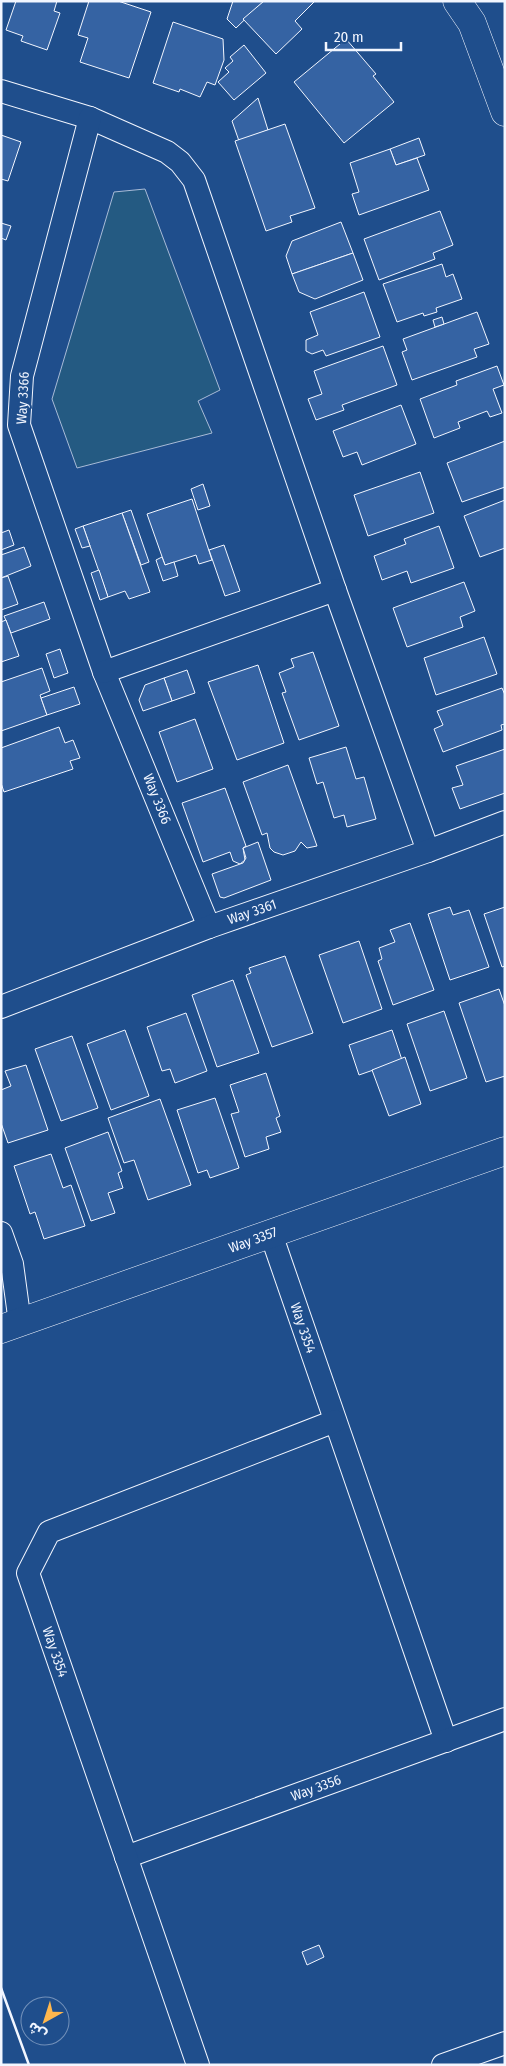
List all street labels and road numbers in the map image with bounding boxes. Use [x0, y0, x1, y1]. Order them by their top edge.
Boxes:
street label: Way 3366 [13, 371, 33, 425]
street label: Way 3366 [139, 771, 175, 827]
street label: Way 3361 [225, 896, 279, 928]
street label: Way 3357 [226, 1223, 280, 1257]
street label: Way 3354 [286, 1301, 320, 1356]
street label: Way 3354 [38, 1625, 72, 1680]
street label: Way 3356 [289, 1771, 344, 1805]

